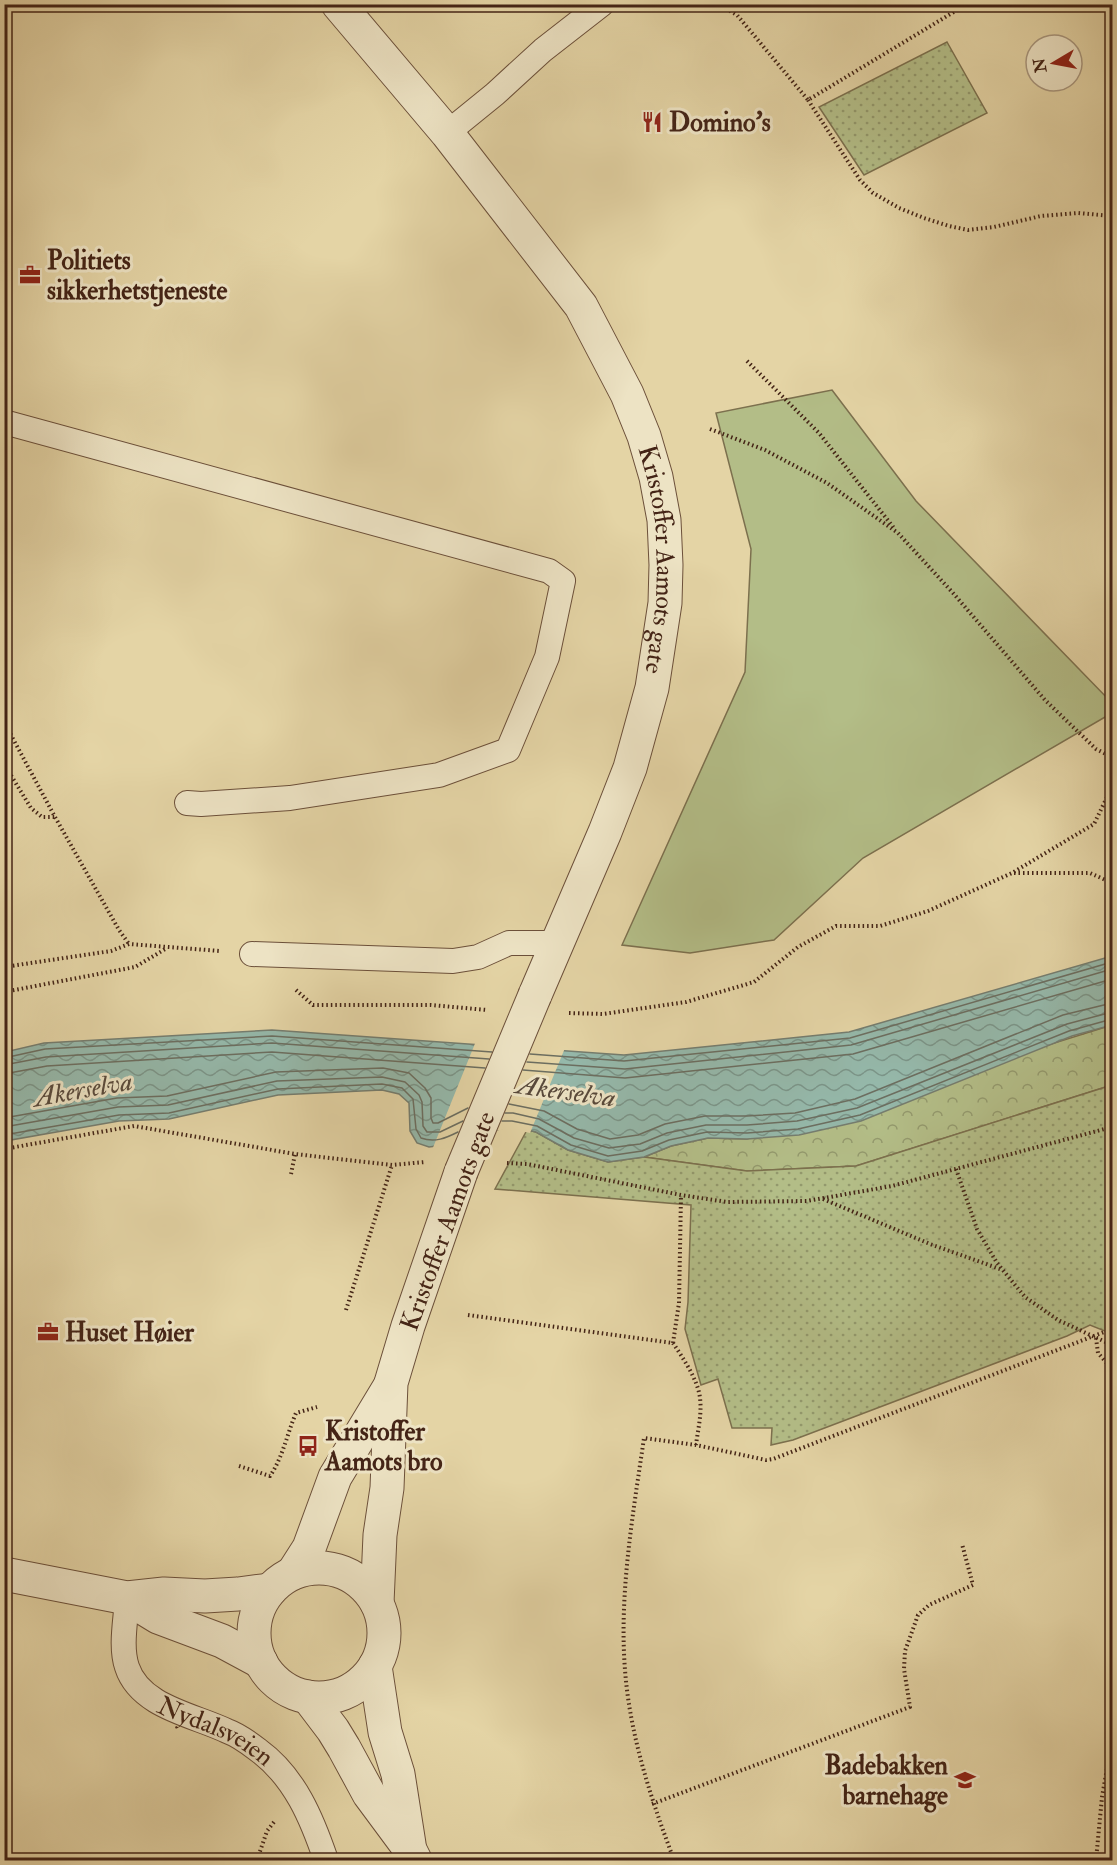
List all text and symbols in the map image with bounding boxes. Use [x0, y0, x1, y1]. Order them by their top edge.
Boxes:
north arrow [1024, 33, 1084, 93]
text: N [1029, 56, 1051, 75]
place label: Domino's [669, 107, 771, 139]
restaurant icon: Domino's [640, 110, 664, 134]
place label: Politiets sikkerhetstjeneste [47, 245, 227, 307]
office icon: Politiets sikkerhetstjeneste [18, 263, 42, 287]
street label: Kristoffer Aamots gate [631, 442, 681, 676]
water label: Akerselva [28, 1065, 135, 1115]
water label: Akerselva [511, 1068, 618, 1115]
street label: Kristoffer Aamots gate [393, 1107, 502, 1335]
place label: Huset Høier [65, 1317, 194, 1349]
office icon: Huset Høier [36, 1320, 60, 1344]
place label: Kristoffer Aamots bro [324, 1416, 443, 1478]
bus stop icon: Kristoffer Aamots bro [296, 1434, 320, 1458]
street label: Nydalsveien [152, 1690, 280, 1773]
place label: Badebakken barnehage [825, 1750, 949, 1813]
school or university icon: Badebakken barnehage [953, 1768, 977, 1792]

